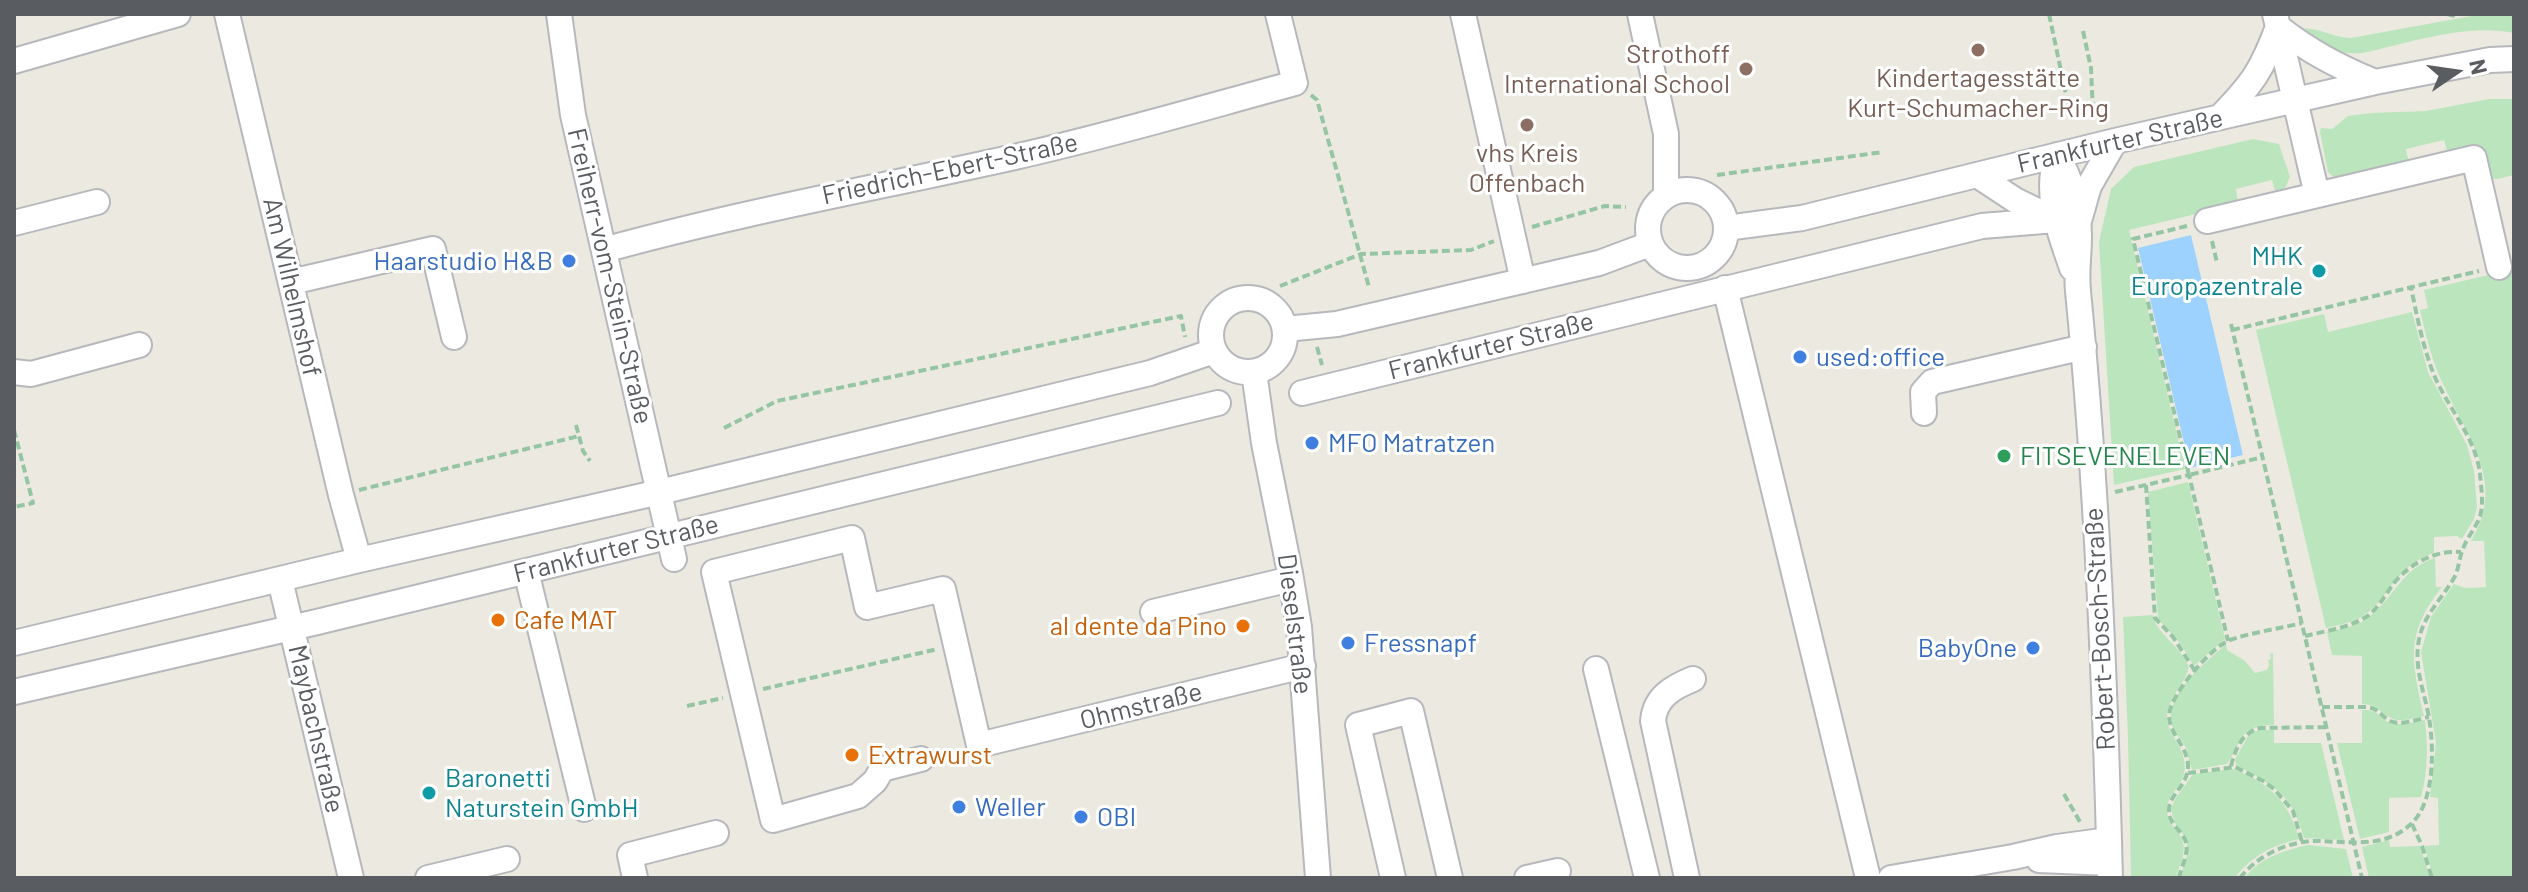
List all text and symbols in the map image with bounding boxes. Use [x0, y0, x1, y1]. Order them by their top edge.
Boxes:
north arrow [2416, 32, 2496, 112]
place label: Strothoff International School [1504, 38, 1730, 100]
marker: Kindertagesstätte Kurt-Schumacher-Ring [1969, 41, 1987, 59]
text: N [2465, 57, 2494, 77]
marker: Strothoff International School [1737, 60, 1755, 78]
place label: Kindertagesstätte Kurt-Schumacher-Ring [1847, 62, 2109, 124]
street label: Frankfurter Straße [2014, 102, 2226, 180]
marker: vhs Kreis Offenbach [1518, 116, 1536, 134]
street label: Freiherr-vom-Stein-Straße [561, 125, 659, 427]
street label: Friedrich-Ebert-Straße [819, 127, 1081, 211]
place label: vhs Kreis Offenbach [1469, 137, 1585, 198]
street label: Am Wilhelmshof [256, 194, 328, 380]
place label: MHK Europazentrale [2131, 240, 2303, 302]
place label: Haarstudio H&B [374, 245, 553, 277]
marker: Haarstudio H&B [560, 252, 578, 270]
marker: MHK Europazentrale [2310, 262, 2328, 280]
street label: Frankfurter Straße [1385, 305, 1597, 387]
place label: used:office [1816, 341, 1945, 373]
marker: used:office [1791, 348, 1809, 366]
place label: MFO Matratzen [1328, 427, 1495, 459]
marker: MFO Matratzen [1303, 434, 1321, 452]
place label: FITSEVENELEVEN [2020, 440, 2230, 472]
marker: FITSEVENELEVEN [1995, 447, 2013, 465]
street label: Robert-Bosch-Straße [2078, 507, 2122, 751]
street label: Frankfurter Straße [510, 508, 722, 590]
street label: Dieselstraße [1271, 552, 1319, 696]
place label: Cafe MAT [514, 604, 617, 636]
place label: al dente da Pino [1050, 610, 1227, 642]
marker: Cafe MAT [489, 611, 507, 629]
marker: al dente da Pino [1234, 617, 1252, 635]
place label: Fressnapf [1364, 627, 1477, 659]
place label: BabyOne [1918, 632, 2017, 664]
marker: Fressnapf [1339, 634, 1357, 652]
marker: BabyOne [2024, 639, 2042, 657]
street label: Maybachstraße [281, 642, 351, 816]
street label: Ohmstraße [1077, 676, 1205, 736]
place label: Extrawurst [868, 739, 992, 771]
marker: Extrawurst [843, 746, 861, 764]
place label: Baronetti Naturstein GmbH [445, 762, 638, 824]
marker: Baronetti Naturstein GmbH [420, 784, 438, 802]
place label: Weller [975, 791, 1046, 823]
marker: Weller [950, 798, 968, 816]
place label: OBI [1097, 801, 1136, 833]
marker: OBI [1072, 808, 1090, 826]

